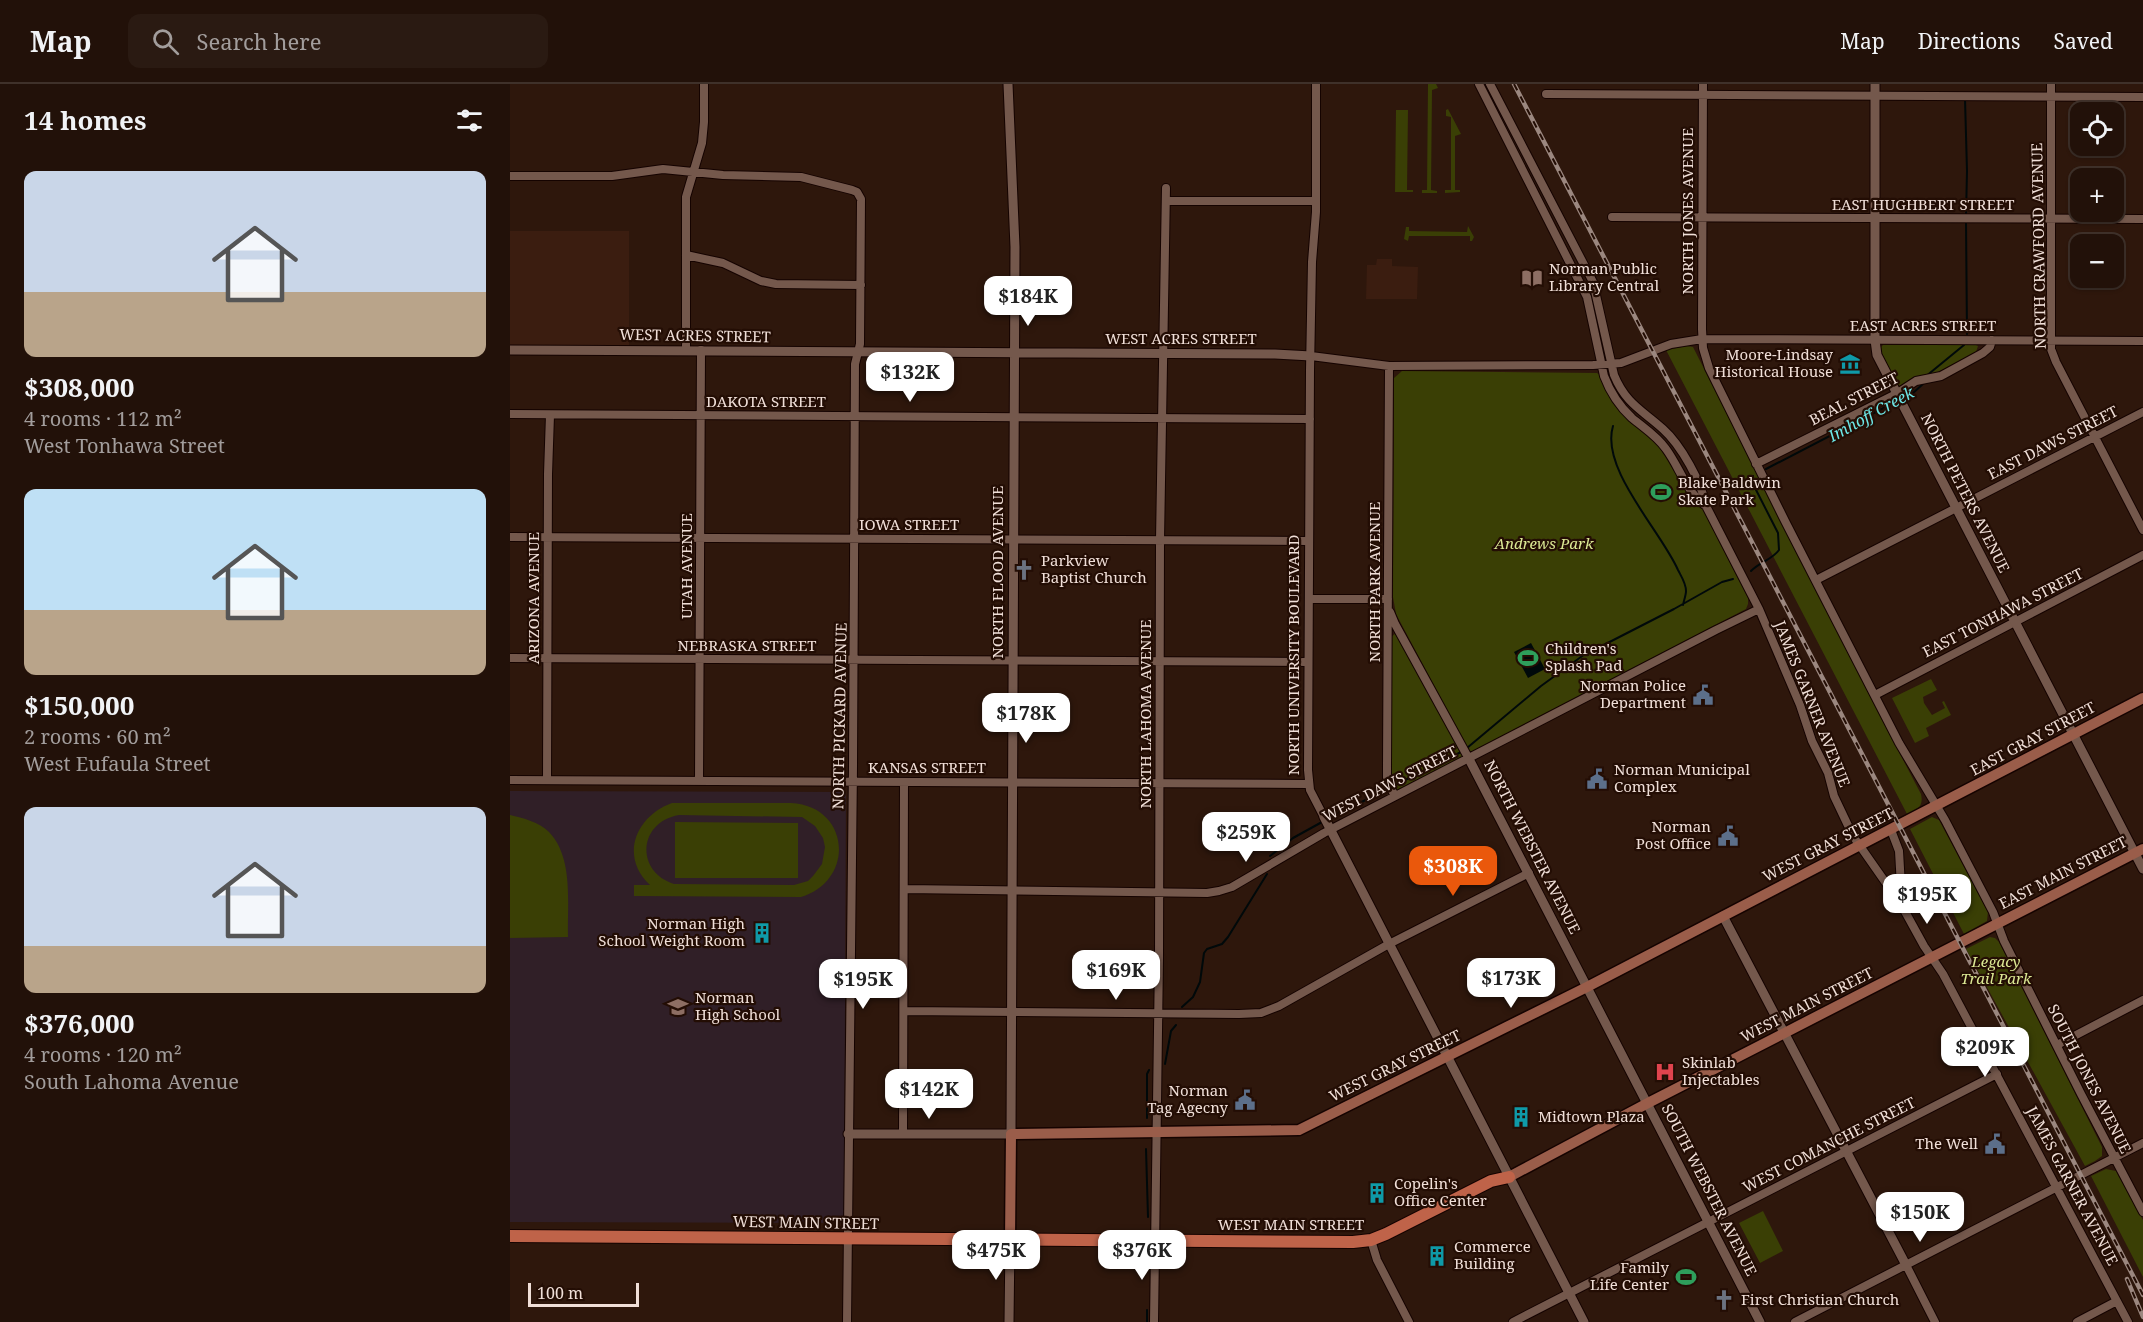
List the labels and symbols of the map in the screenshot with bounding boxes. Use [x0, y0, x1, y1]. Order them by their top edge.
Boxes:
street label: NORTH JONES AVENUE [1677, 128, 1697, 294]
street label: NORTH CRAWFORD AVENUE [2026, 143, 2050, 349]
street label: EAST HUGHBERT STREET [1832, 194, 2014, 214]
place label: Norman Public Library Central [1549, 258, 1659, 295]
library icon: Norman Public Library Central [1520, 266, 1544, 290]
pin: $184K [986, 276, 1070, 327]
street label: EAST ACRES STREET [1850, 315, 1996, 335]
street label: WEST ACRES STREET [619, 324, 771, 346]
street label: WEST ACRES STREET [1105, 328, 1257, 348]
place label: Moore-Lindsay Historical House [1714, 344, 1834, 381]
pin: $132K [868, 352, 952, 403]
museum icon: Moore-Lindsay Historical House [1838, 352, 1862, 376]
street label: BEAL STREET [1805, 367, 1902, 429]
water label: Imhoff Creek [1823, 381, 1919, 447]
street label: DAKOTA STREET [706, 391, 826, 411]
street label: EAST DAWS STREET [1984, 401, 2121, 484]
street label: NORTH PETERS AVENUE [1917, 409, 2015, 576]
place label: Blake Baldwin Skate Park [1678, 472, 1781, 509]
sports icon: Blake Baldwin Skate Park [1649, 480, 1673, 504]
street label: NORTH FLOOD AVENUE [987, 486, 1007, 658]
street label: NORTH PARK AVENUE [1364, 502, 1384, 662]
street label: UTAH AVENUE [676, 513, 696, 619]
street label: IOWA STREET [859, 514, 959, 534]
street label: ARIZONA AVENUE [523, 532, 543, 664]
park label: Andrews Park [1493, 533, 1594, 553]
street label: NORTH UNIVERSITY BOULEVARD [1283, 535, 1303, 775]
place label: Parkview Baptist Church [1041, 550, 1147, 587]
church icon: Parkview Baptist Church [1012, 558, 1036, 582]
street label: EAST TONHAWA STREET [1919, 563, 2086, 661]
street label: JAMES GARNER AVENUE [1770, 617, 1855, 790]
street label: NORTH LAHOMA AVENUE [1135, 620, 1155, 809]
street label: NORTH PICKARD AVENUE [827, 622, 851, 810]
street label: NEBRASKA STREET [678, 635, 816, 655]
place label: Children's Splash Pad [1545, 638, 1622, 675]
sports icon: Children's Splash Pad [1516, 646, 1540, 670]
place label: Norman Police Department [1580, 675, 1686, 712]
public building icon: Norman Police Department [1691, 683, 1715, 707]
pin: $178K [984, 693, 1068, 744]
street label: EAST GRAY STREET [1966, 697, 2099, 780]
street label: WEST DAWS STREET [1319, 740, 1460, 826]
street label: NORTH WEBSTER AVENUE [1480, 756, 1585, 937]
street label: KANSAS STREET [868, 757, 986, 777]
place label: Norman Municipal Complex [1614, 759, 1750, 796]
public building icon: Norman Municipal Complex [1585, 767, 1609, 791]
street label: WEST GRAY STREET [1759, 802, 1896, 886]
pin: $259K [1204, 812, 1288, 863]
place label: Norman Post Office [1636, 816, 1711, 853]
public building icon: Norman Post Office [1716, 824, 1740, 848]
street label: EAST MAIN STREET [1995, 831, 2130, 913]
pin: $308K [1411, 846, 1495, 897]
pin: $195K [1885, 874, 1969, 925]
place label: Norman High School Weight Room [598, 913, 745, 950]
building icon: Norman High School Weight Room [750, 921, 774, 945]
pin: $169K [1074, 950, 1158, 1001]
park label: Legacy Trail Park [1960, 951, 2032, 988]
pin: $173K [1469, 958, 1553, 1009]
pin: $195K [821, 959, 905, 1010]
street label: WEST MAIN STREET [1737, 962, 1876, 1046]
place label: Norman High School [695, 987, 781, 1024]
school or university icon: Norman High School [666, 995, 690, 1019]
street label: SOUTH JONES AVENUE [2044, 1001, 2136, 1156]
street label: WEST GRAY STREET [1325, 1025, 1464, 1106]
pin: $209K [1943, 1027, 2027, 1078]
place label: Skinlab Injectables [1682, 1052, 1760, 1089]
hospital icon: Skinlab Injectables [1653, 1060, 1677, 1084]
pin: $142K [887, 1069, 971, 1120]
place label: Norman Tag Agecny [1147, 1080, 1229, 1117]
public building icon: Norman Tag Agecny [1233, 1088, 1257, 1112]
street label: WEST COMANCHE STREET [1739, 1092, 1918, 1197]
street label: SOUTH WEBSTER AVENUE [1658, 1100, 1762, 1279]
street label: JAMES GARNER AVENUE [2022, 1102, 2123, 1269]
building icon: Midtown Plaza [1509, 1105, 1533, 1129]
place label: Midtown Plaza [1538, 1106, 1645, 1126]
public building icon: The Well [1983, 1132, 2007, 1156]
place label: The Well [1915, 1133, 1978, 1153]
place label: Copelin's Office Center [1394, 1173, 1487, 1210]
building icon: Copelin's Office Center [1365, 1181, 1389, 1205]
pin: $150K [1878, 1192, 1962, 1243]
street label: WEST MAIN STREET [733, 1211, 879, 1233]
street label: WEST MAIN STREET [1218, 1214, 1364, 1234]
pin: $475K [954, 1230, 1038, 1281]
pin: $376K [1100, 1230, 1184, 1281]
place label: Commerce Building [1454, 1236, 1531, 1273]
building icon: Commerce Building [1425, 1244, 1449, 1268]
place label: Family Life Center [1590, 1257, 1670, 1294]
sports icon: Family Life Center [1674, 1265, 1698, 1289]
scale bar [528, 1280, 639, 1308]
church icon: First Christian Church [1712, 1288, 1736, 1312]
place label: First Christian Church [1741, 1289, 1900, 1309]

